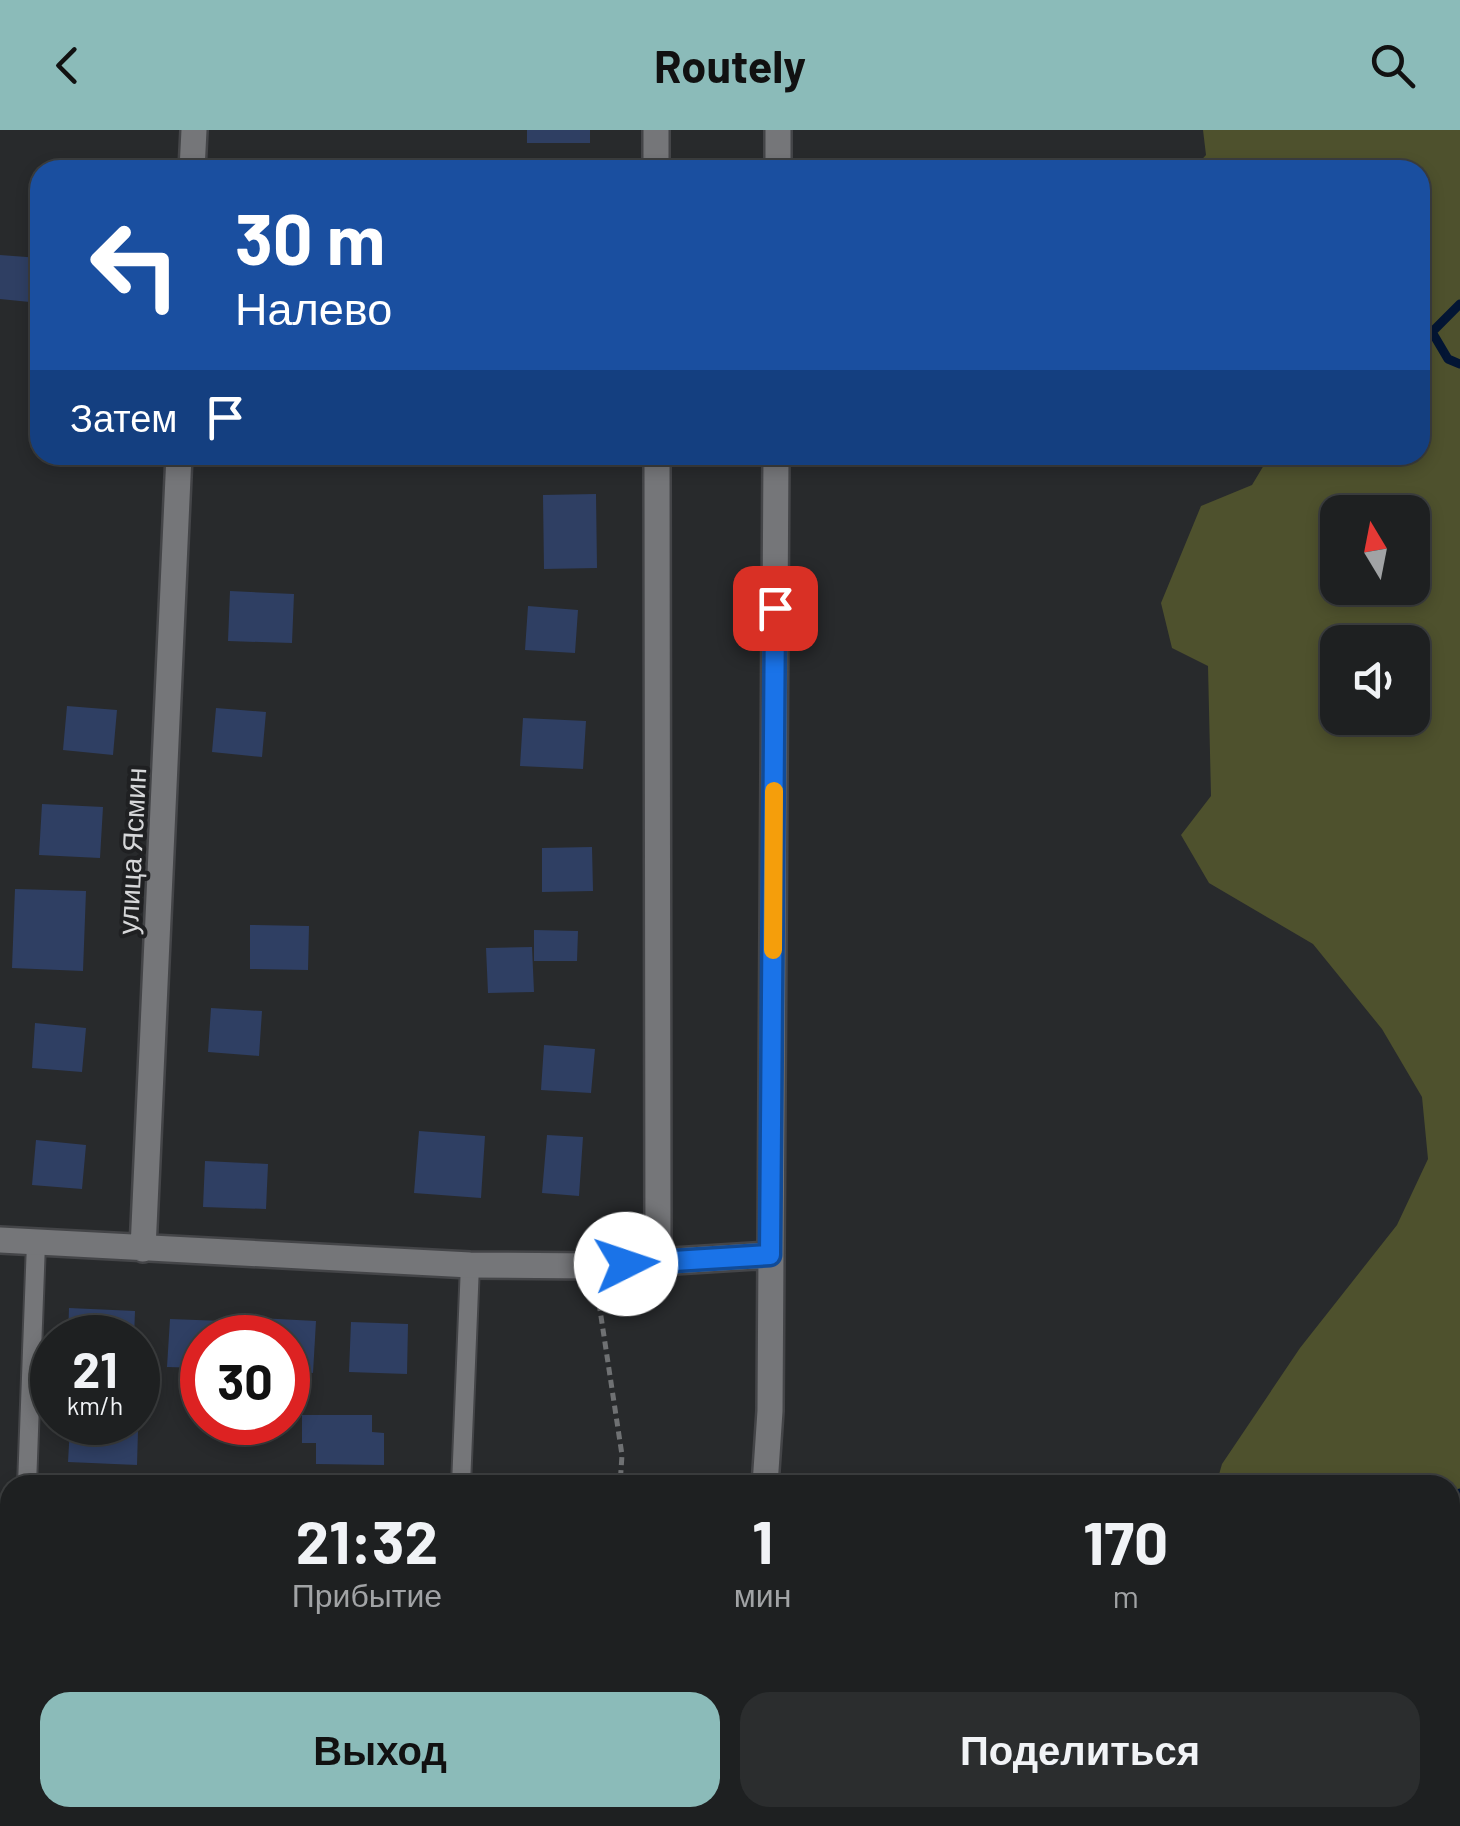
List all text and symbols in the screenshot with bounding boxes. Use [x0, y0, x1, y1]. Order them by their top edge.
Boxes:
icon: back [40, 38, 95, 93]
text: Routely [654, 38, 806, 92]
icon: search [1365, 38, 1420, 93]
text: 30 m [235, 195, 385, 279]
icon: left [70, 200, 200, 330]
text: Налево [235, 280, 392, 334]
icon: arrive [198, 390, 253, 445]
text: Затем [70, 394, 178, 440]
north arrow [1320, 495, 1430, 605]
map controls [1320, 495, 1430, 735]
pin [733, 566, 818, 651]
icon: arrive [748, 581, 803, 636]
button: sound [1320, 625, 1430, 735]
street label: улица Ясмин [110, 767, 152, 935]
position arrow [574, 1212, 678, 1316]
speed limit sign: 30 [180, 1315, 310, 1445]
text: 21 [72, 1338, 118, 1398]
text: km/h [67, 1390, 123, 1420]
text: 21:32 [296, 1504, 438, 1576]
text: 1 [752, 1504, 773, 1576]
text: 170 [1083, 1505, 1168, 1577]
text: Прибытие [292, 1575, 442, 1613]
text: мин [734, 1575, 791, 1613]
text: m [1112, 1576, 1139, 1614]
button: Выход [40, 1692, 720, 1807]
button: Поделиться [740, 1692, 1420, 1807]

